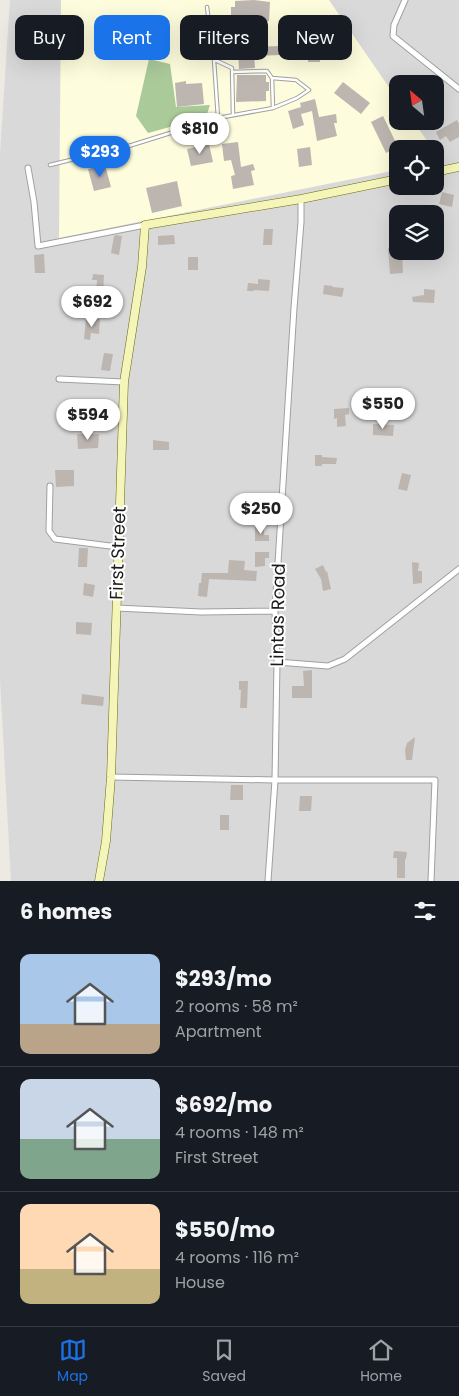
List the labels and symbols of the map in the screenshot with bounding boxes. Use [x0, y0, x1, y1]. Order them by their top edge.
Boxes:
north arrow [389, 75, 444, 130]
pin: $810 [170, 112, 230, 155]
pin: $293 [70, 136, 130, 178]
pin: $692 [62, 286, 122, 328]
pin: $550 [353, 388, 413, 430]
pin: $594 [58, 398, 118, 441]
pin: $250 [231, 492, 291, 535]
street label: First Street [103, 506, 132, 600]
street label: Lintas Road [264, 563, 291, 667]

